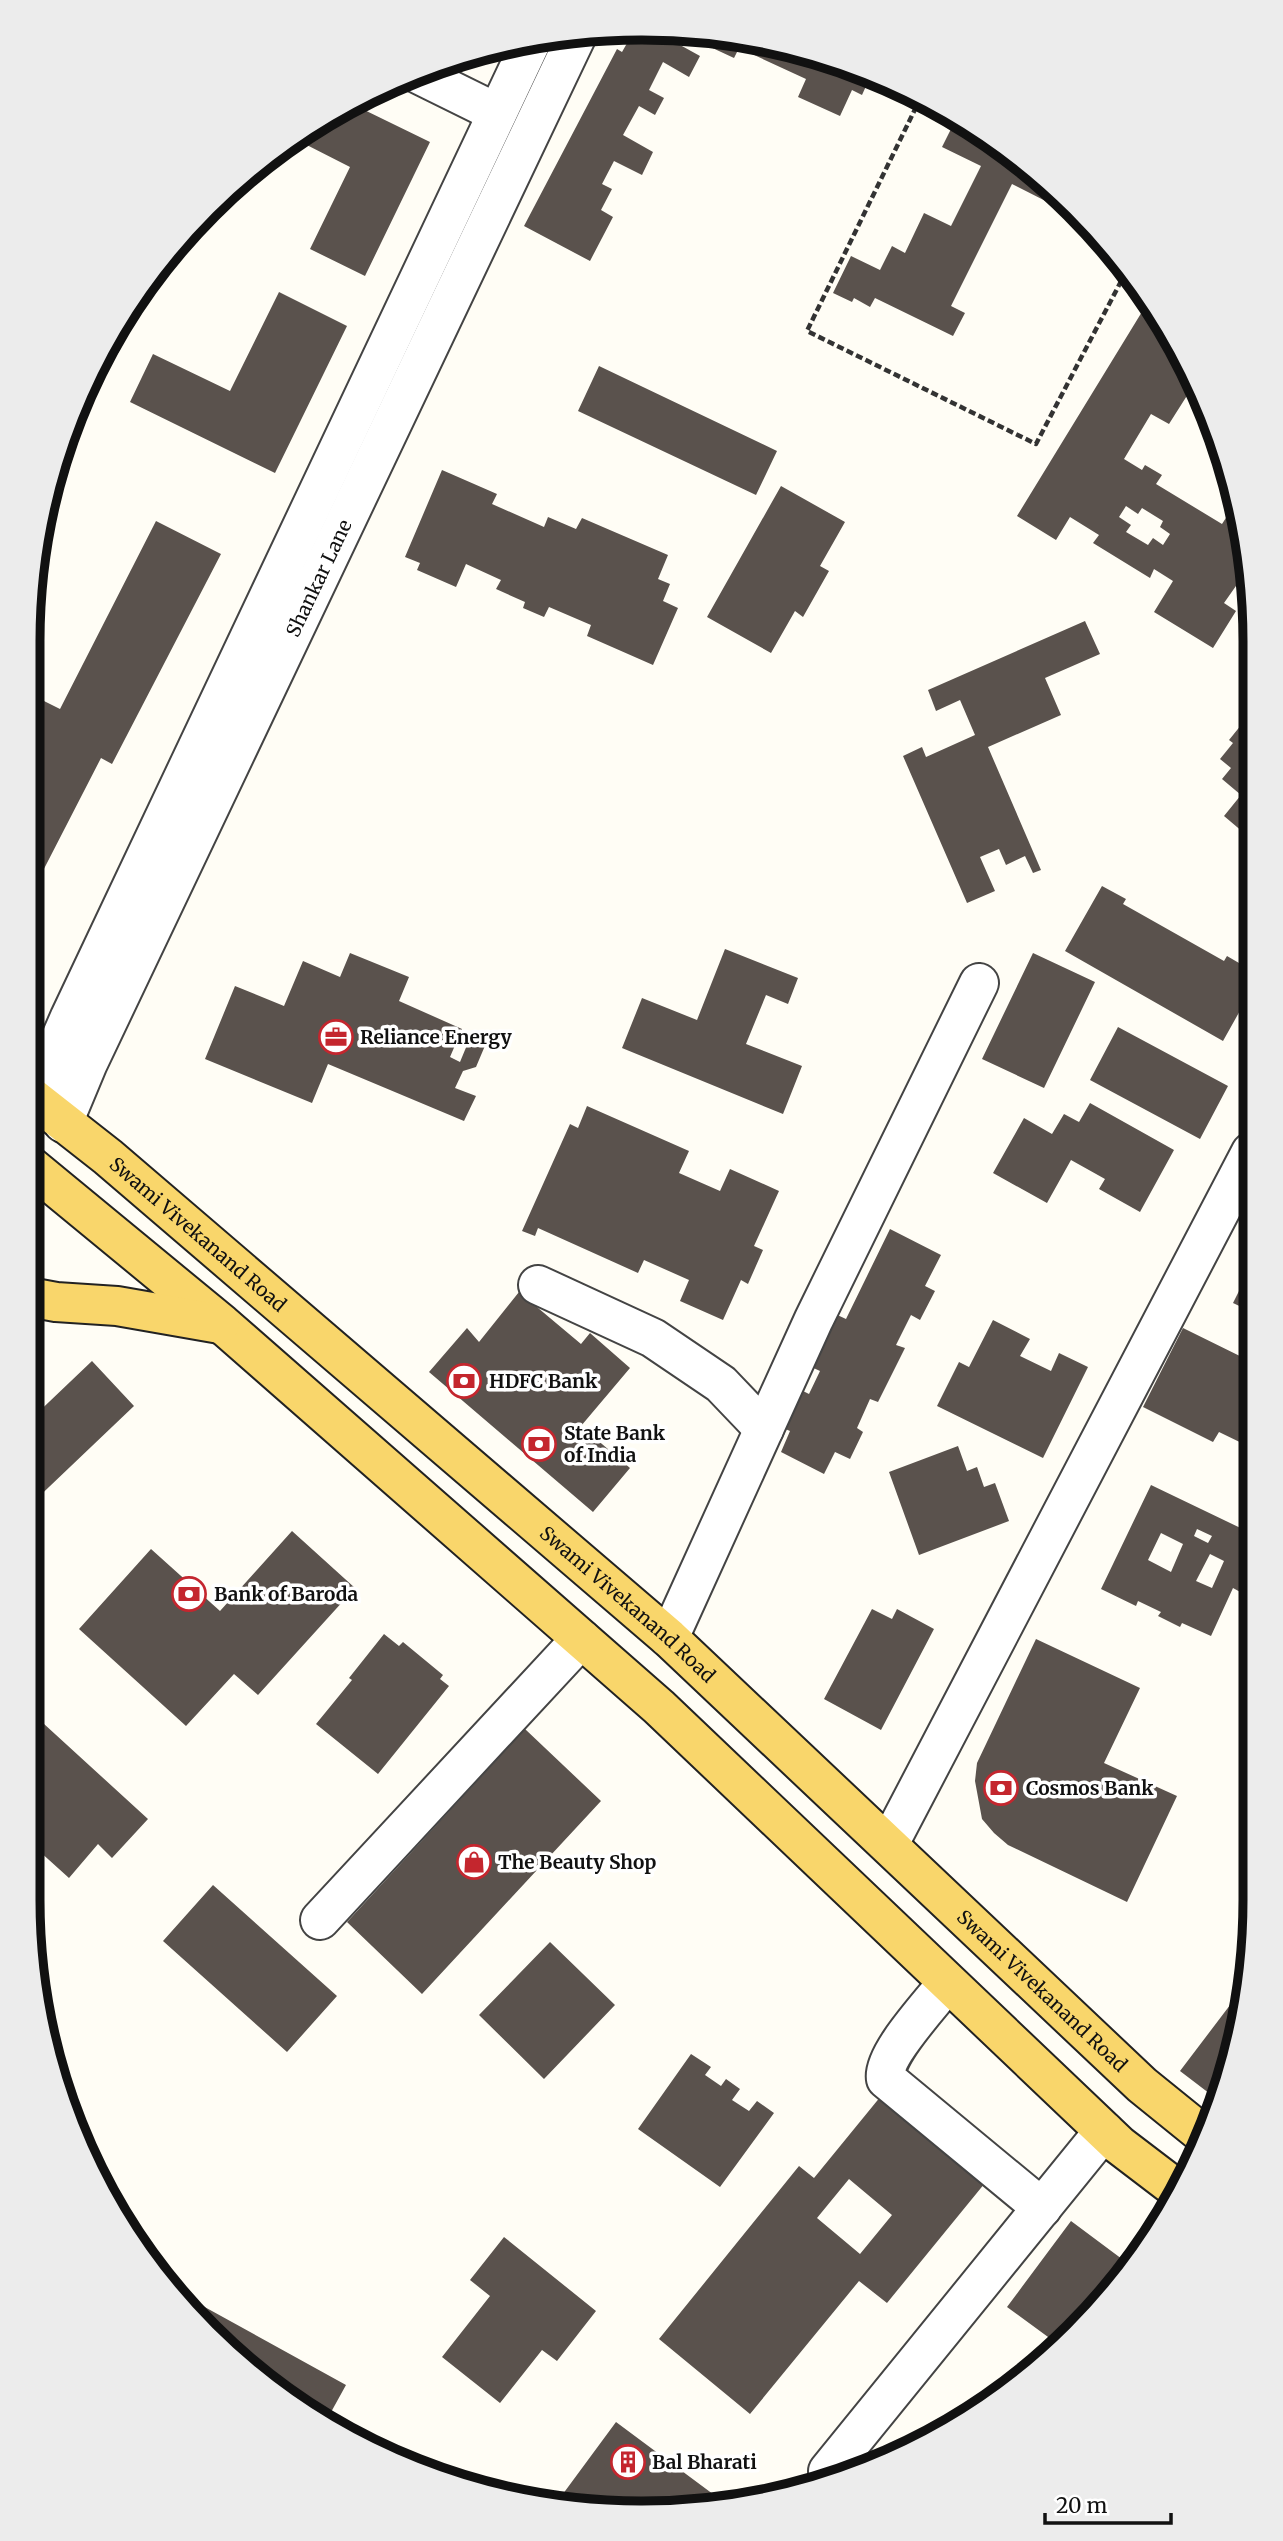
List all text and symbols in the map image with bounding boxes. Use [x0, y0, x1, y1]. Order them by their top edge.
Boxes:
street label: Shankar Lane [281, 516, 357, 641]
office icon: Reliance Energy [317, 1018, 355, 1056]
place label: Reliance Energy [360, 1025, 513, 1049]
street label: Swami Vivekanand Road [105, 1152, 291, 1317]
bank icon: HDFC Bank [445, 1362, 483, 1400]
place label: HDFC Bank [489, 1369, 598, 1393]
place label: State Bank of India [564, 1421, 666, 1467]
bank icon: State Bank of India [520, 1425, 558, 1463]
street label: Swami Vivekanand Road [535, 1521, 720, 1687]
bank icon: Bank of Baroda [170, 1575, 208, 1613]
place label: Bank of Baroda [214, 1582, 359, 1606]
bank icon: Cosmos Bank [982, 1769, 1020, 1807]
place label: Cosmos Bank [1026, 1776, 1154, 1800]
shop icon: The Beauty Shop [455, 1843, 493, 1881]
place label: The Beauty Shop [498, 1850, 656, 1874]
street label: Swami Vivekanand Road [952, 1905, 1132, 2077]
building icon: Bal Bharati [609, 2443, 647, 2481]
place label: Bal Bharati [652, 2450, 757, 2474]
scale bar [1045, 2482, 1171, 2526]
text: 20 m [1056, 2492, 1108, 2519]

